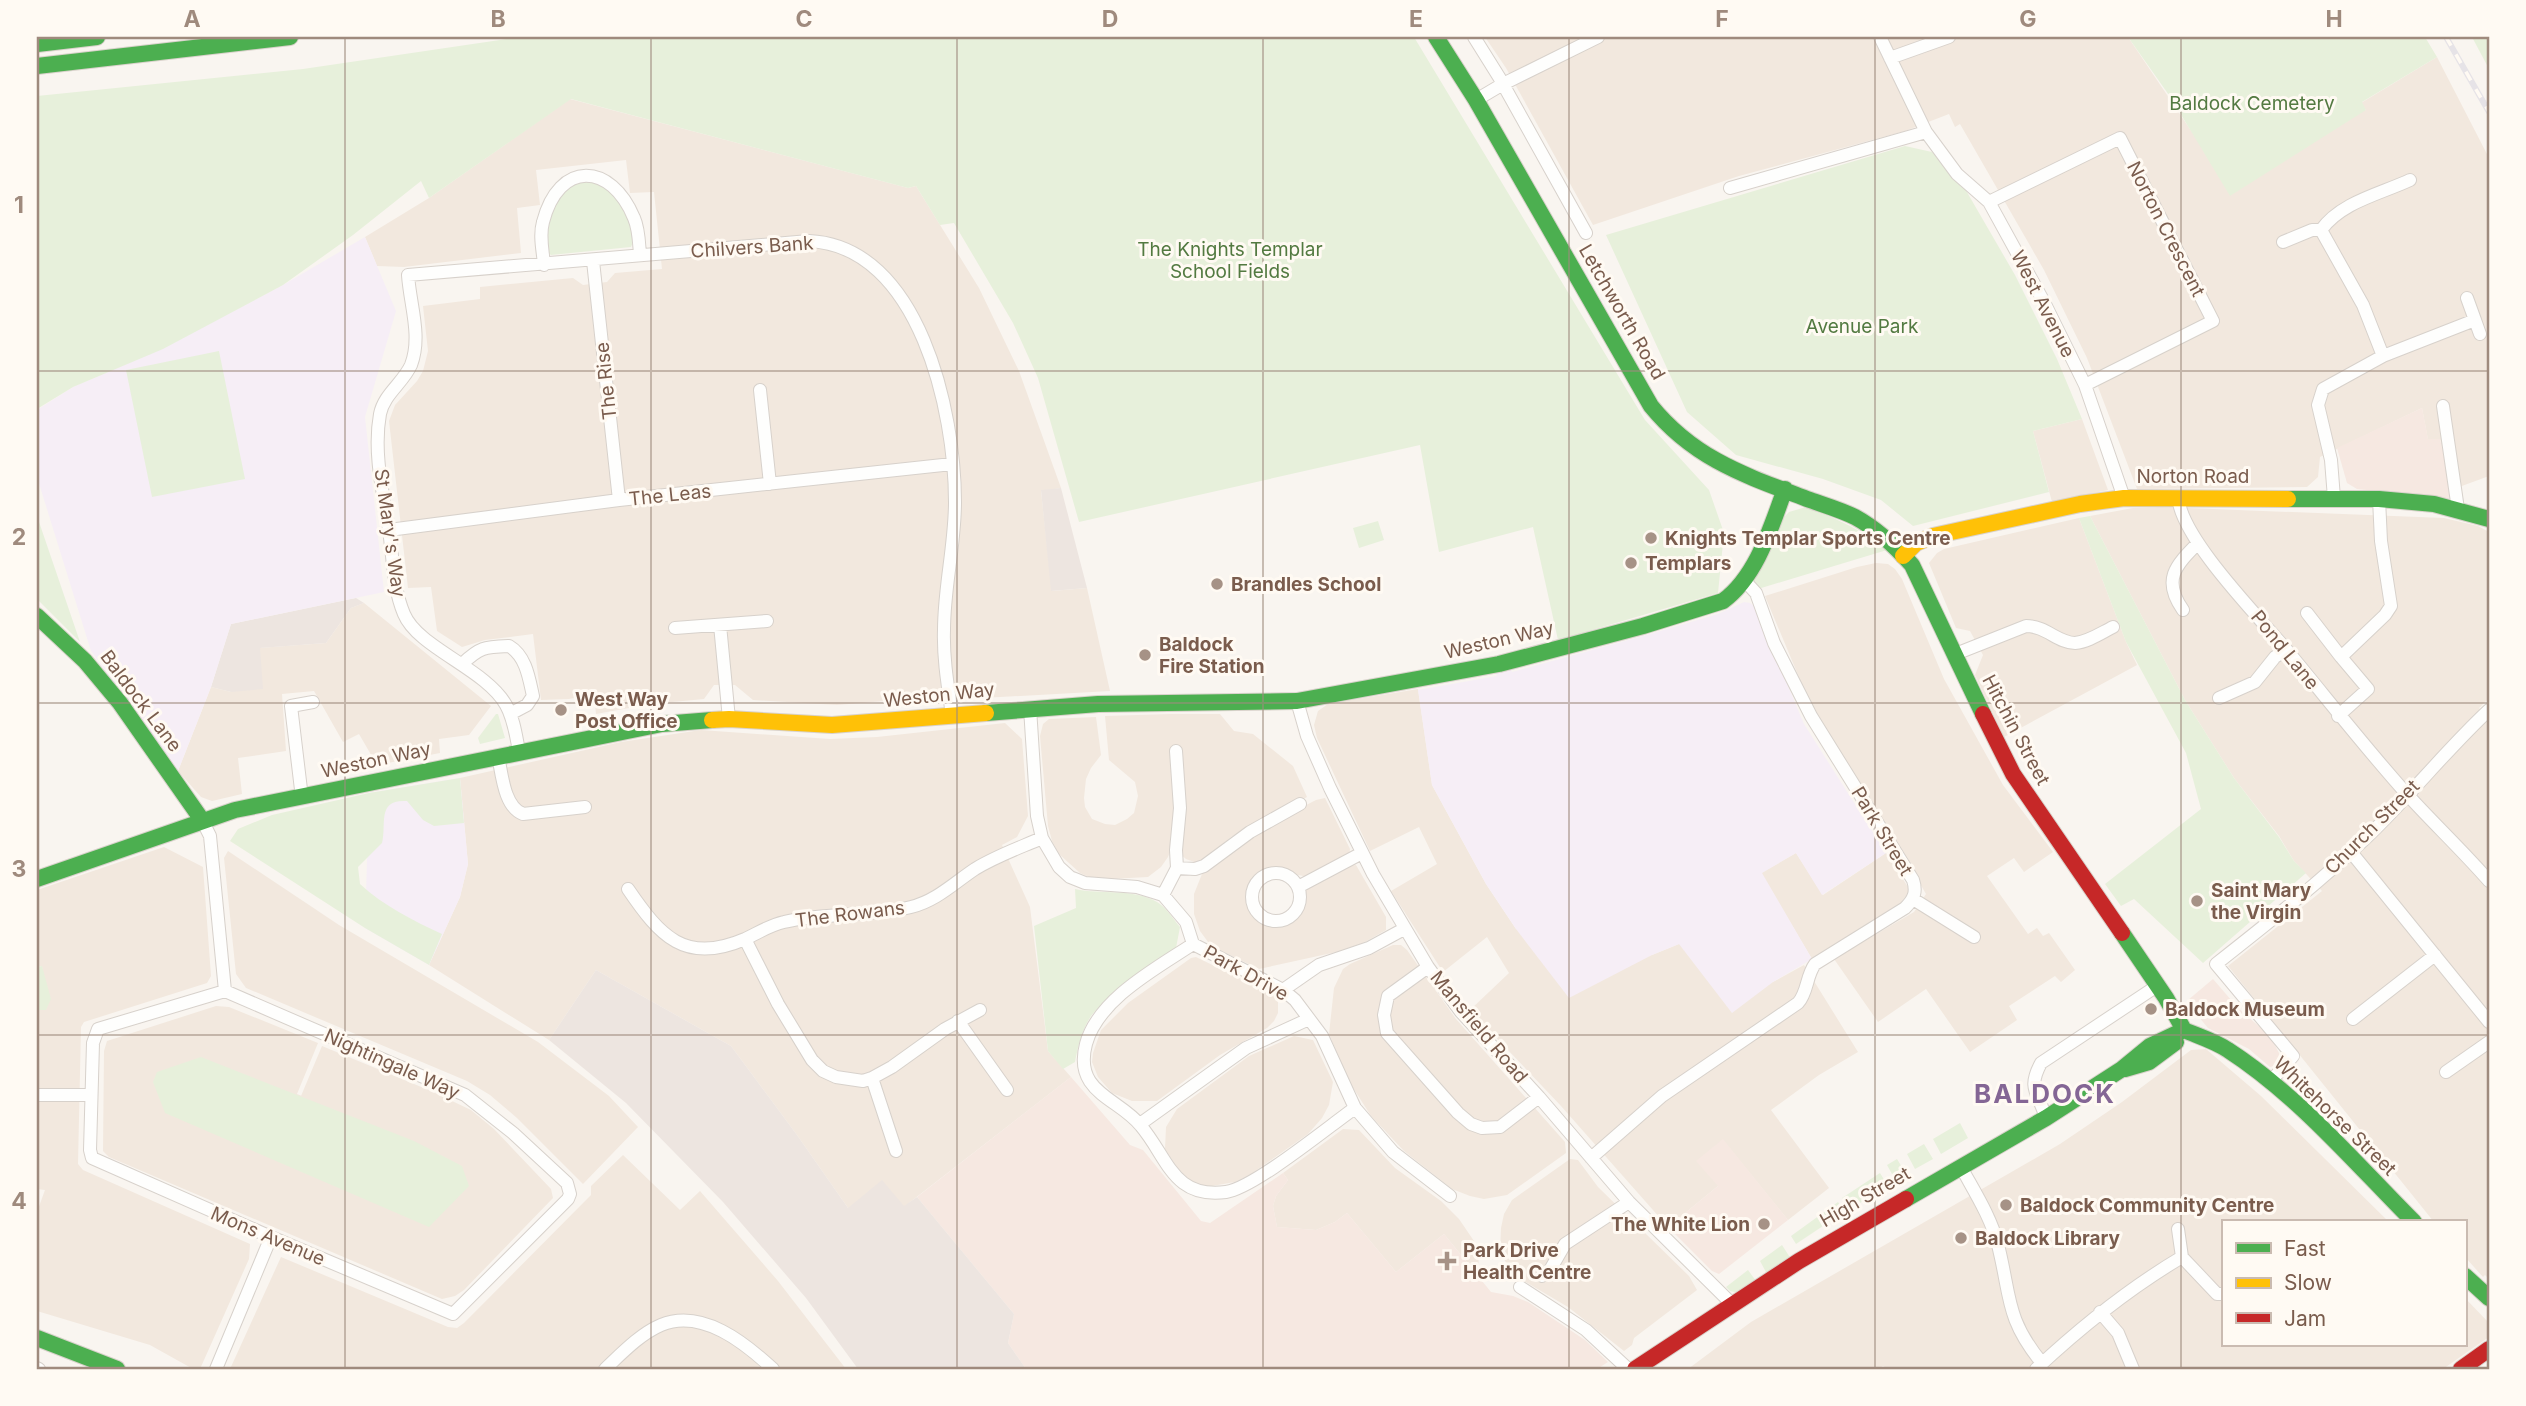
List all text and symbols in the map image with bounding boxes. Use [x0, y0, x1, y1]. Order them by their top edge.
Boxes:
text: A [183, 5, 201, 33]
text: B [490, 5, 506, 33]
text: C [795, 5, 813, 33]
text: D [1102, 5, 1118, 33]
text: E [1409, 5, 1423, 33]
text: F [1715, 5, 1729, 33]
text: G [2019, 5, 2037, 33]
text: H [2325, 5, 2343, 33]
park label: Baldock Cemetery [2169, 92, 2335, 115]
street label: Norton Crescent [2122, 158, 2210, 300]
text: 1 [14, 191, 24, 219]
street label: Chilvers Bank [690, 231, 815, 263]
park label: The Knights Templar School Fields [1137, 238, 1323, 283]
street label: Letchworth Road [1574, 240, 1670, 384]
street label: West Avenue [2006, 247, 2080, 361]
park label: Avenue Park [1806, 315, 1919, 338]
street label: The Rise [590, 341, 622, 421]
street label: Norton Road [2137, 465, 2249, 488]
street label: St Mary's Way [370, 467, 410, 599]
street label: The Leas [628, 479, 712, 511]
text: 2 [12, 523, 26, 551]
place label: Knights Templar Sports Centre [1665, 527, 1951, 550]
marker: Knights Templar Sports Centre [1643, 530, 1659, 546]
place label: Templars [1645, 552, 1731, 575]
marker: Templars [1623, 555, 1639, 571]
place label: Brandles School [1231, 573, 1381, 596]
marker: Brandles School [1209, 576, 1225, 592]
street label: Pond Lane [2246, 606, 2324, 694]
street label: Weston Way [1442, 616, 1556, 664]
place label: Baldock Fire Station [1159, 633, 1265, 678]
street label: Baldock Lane [95, 646, 187, 756]
marker: Baldock Fire Station [1137, 647, 1153, 663]
street label: Hitchin Street [1977, 671, 2055, 789]
street label: Weston Way [882, 678, 996, 712]
place label: West Way Post Office [575, 688, 678, 733]
marker: West Way Post Office [553, 702, 569, 718]
street label: Weston Way [319, 737, 433, 783]
street label: Church Street [2320, 775, 2424, 879]
street label: Park Street [1846, 782, 1918, 880]
text: 3 [12, 855, 26, 883]
place label: Saint Mary the Virgin [2211, 879, 2312, 924]
marker: Saint Mary the Virgin [2189, 893, 2205, 909]
street label: The Rowans [794, 896, 906, 932]
street label: Park Drive [1200, 940, 1292, 1006]
street label: Mansfield Road [1425, 966, 1533, 1088]
place label: Baldock Museum [2165, 998, 2325, 1021]
marker: Baldock Museum [2143, 1001, 2159, 1017]
street label: Nightingale Way [321, 1024, 464, 1104]
street label: Whitehorse Street [2269, 1052, 2401, 1180]
district label: BALDOCK [1974, 1078, 2116, 1109]
street label: High Street [1816, 1162, 1914, 1232]
text: 4 [11, 1187, 27, 1215]
place label: Baldock Community Centre [2020, 1194, 2274, 1217]
marker: Baldock Community Centre [1998, 1197, 2014, 1213]
street label: Mons Avenue [207, 1202, 329, 1270]
place label: The White Lion [1611, 1213, 1750, 1236]
marker: The White Lion [1756, 1216, 1772, 1232]
legend [2222, 1220, 2466, 1346]
place label: Baldock Library [1975, 1227, 2120, 1250]
marker: Baldock Library [1953, 1230, 1969, 1246]
text: Fast [2284, 1236, 2326, 1261]
place label: Park Drive Health Centre [1463, 1239, 1591, 1284]
marker: Park Drive Health Centre [1437, 1251, 1457, 1271]
text: Slow [2284, 1270, 2332, 1295]
text: Jam [2284, 1306, 2326, 1331]

